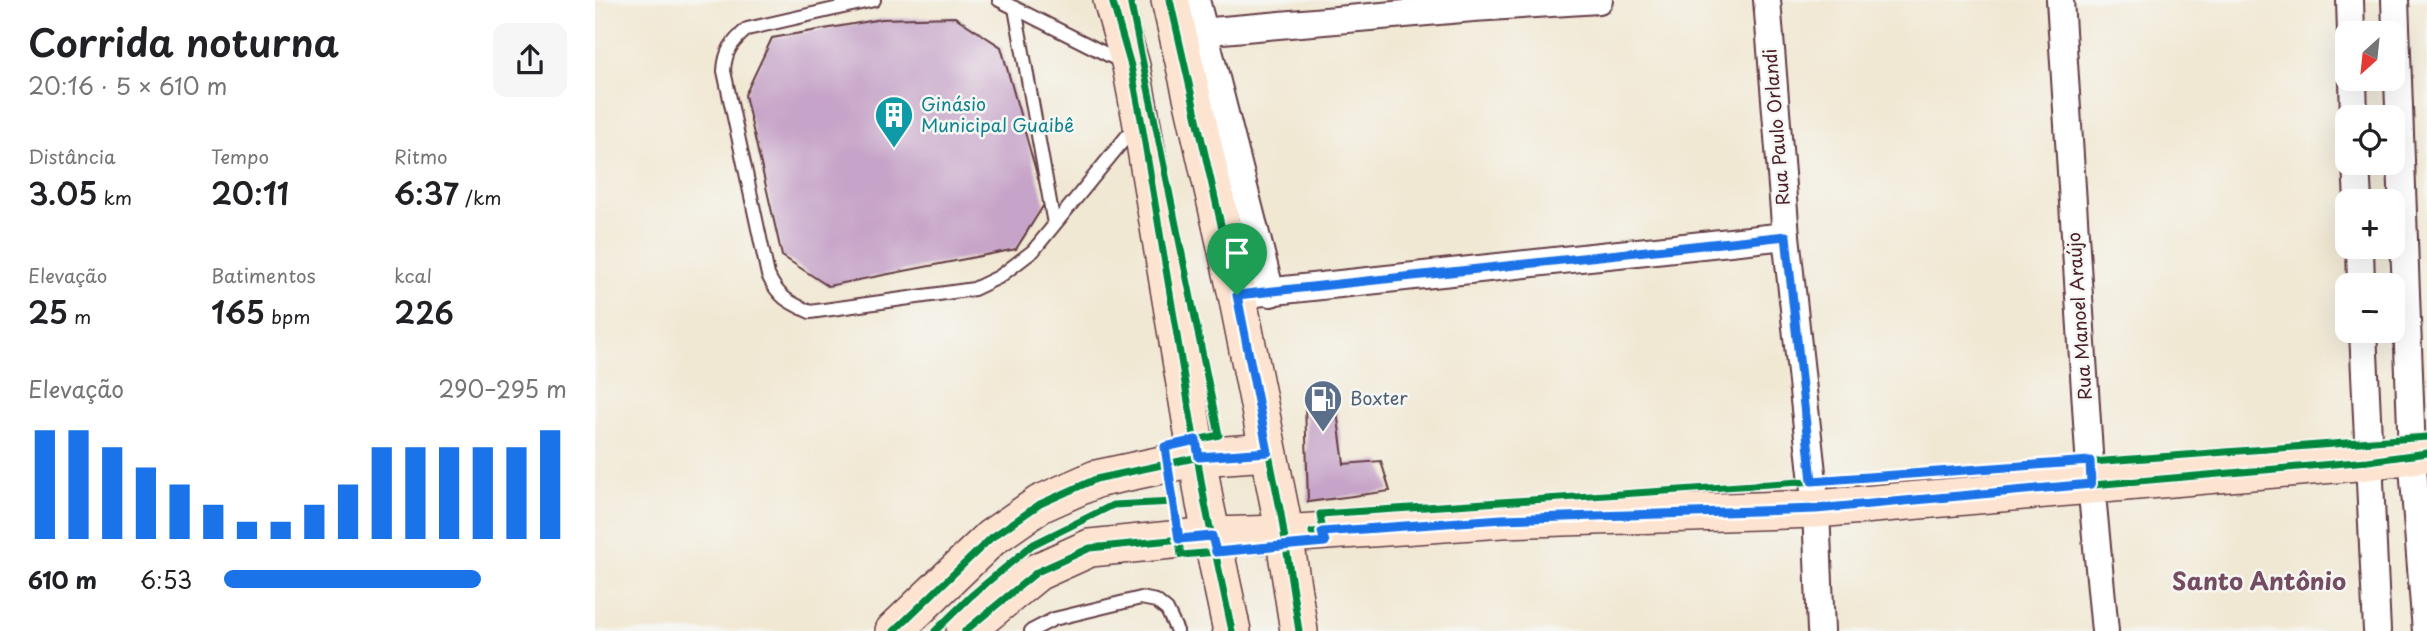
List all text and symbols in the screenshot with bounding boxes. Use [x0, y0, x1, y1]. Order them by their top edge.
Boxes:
text: Corrida noturna [28, 13, 339, 70]
north arrow [2335, 21, 2405, 91]
map controls [2335, 21, 2405, 343]
button: share [493, 23, 567, 97]
street label: Rua Paulo Orlandi [1755, 48, 1796, 207]
text: 20:16 · 5 × 610 m [28, 68, 227, 103]
place label: Ginásio Municipal Guaibê [921, 90, 1074, 138]
building icon: Ginásio Municipal Guaibê [873, 94, 915, 149]
button: locate [2335, 105, 2405, 175]
text: Distância [28, 142, 116, 170]
text: Tempo [211, 142, 269, 170]
text: Ritmo [394, 142, 448, 170]
text: 3.05 [28, 170, 97, 215]
text: 20:11 [211, 170, 289, 215]
text: 6:37 [394, 170, 459, 215]
text: km [97, 183, 132, 211]
text: /km [459, 183, 501, 211]
button: + [2335, 189, 2405, 259]
pin [1207, 223, 1267, 295]
street label: Rua Manoel Araújo [2059, 231, 2098, 401]
icon: arrive [1218, 234, 1256, 272]
text: Elevação [28, 261, 107, 289]
text: Batimentos [211, 261, 315, 289]
text: kcal [394, 261, 432, 289]
button: − [2335, 273, 2405, 343]
text: 25 [28, 289, 68, 334]
text: 165 [211, 289, 265, 334]
text: 226 [394, 289, 454, 334]
text: m [68, 302, 91, 330]
text: bpm [265, 302, 311, 330]
text: Elevação [28, 371, 124, 406]
text: 290–295 m [438, 371, 567, 406]
fuel station icon: Boxter [1302, 378, 1344, 433]
place label: Boxter [1350, 384, 1408, 411]
text: 610 m [28, 562, 97, 597]
text: 6:53 [140, 562, 192, 597]
district label: Santo Antônio [2172, 562, 2346, 598]

